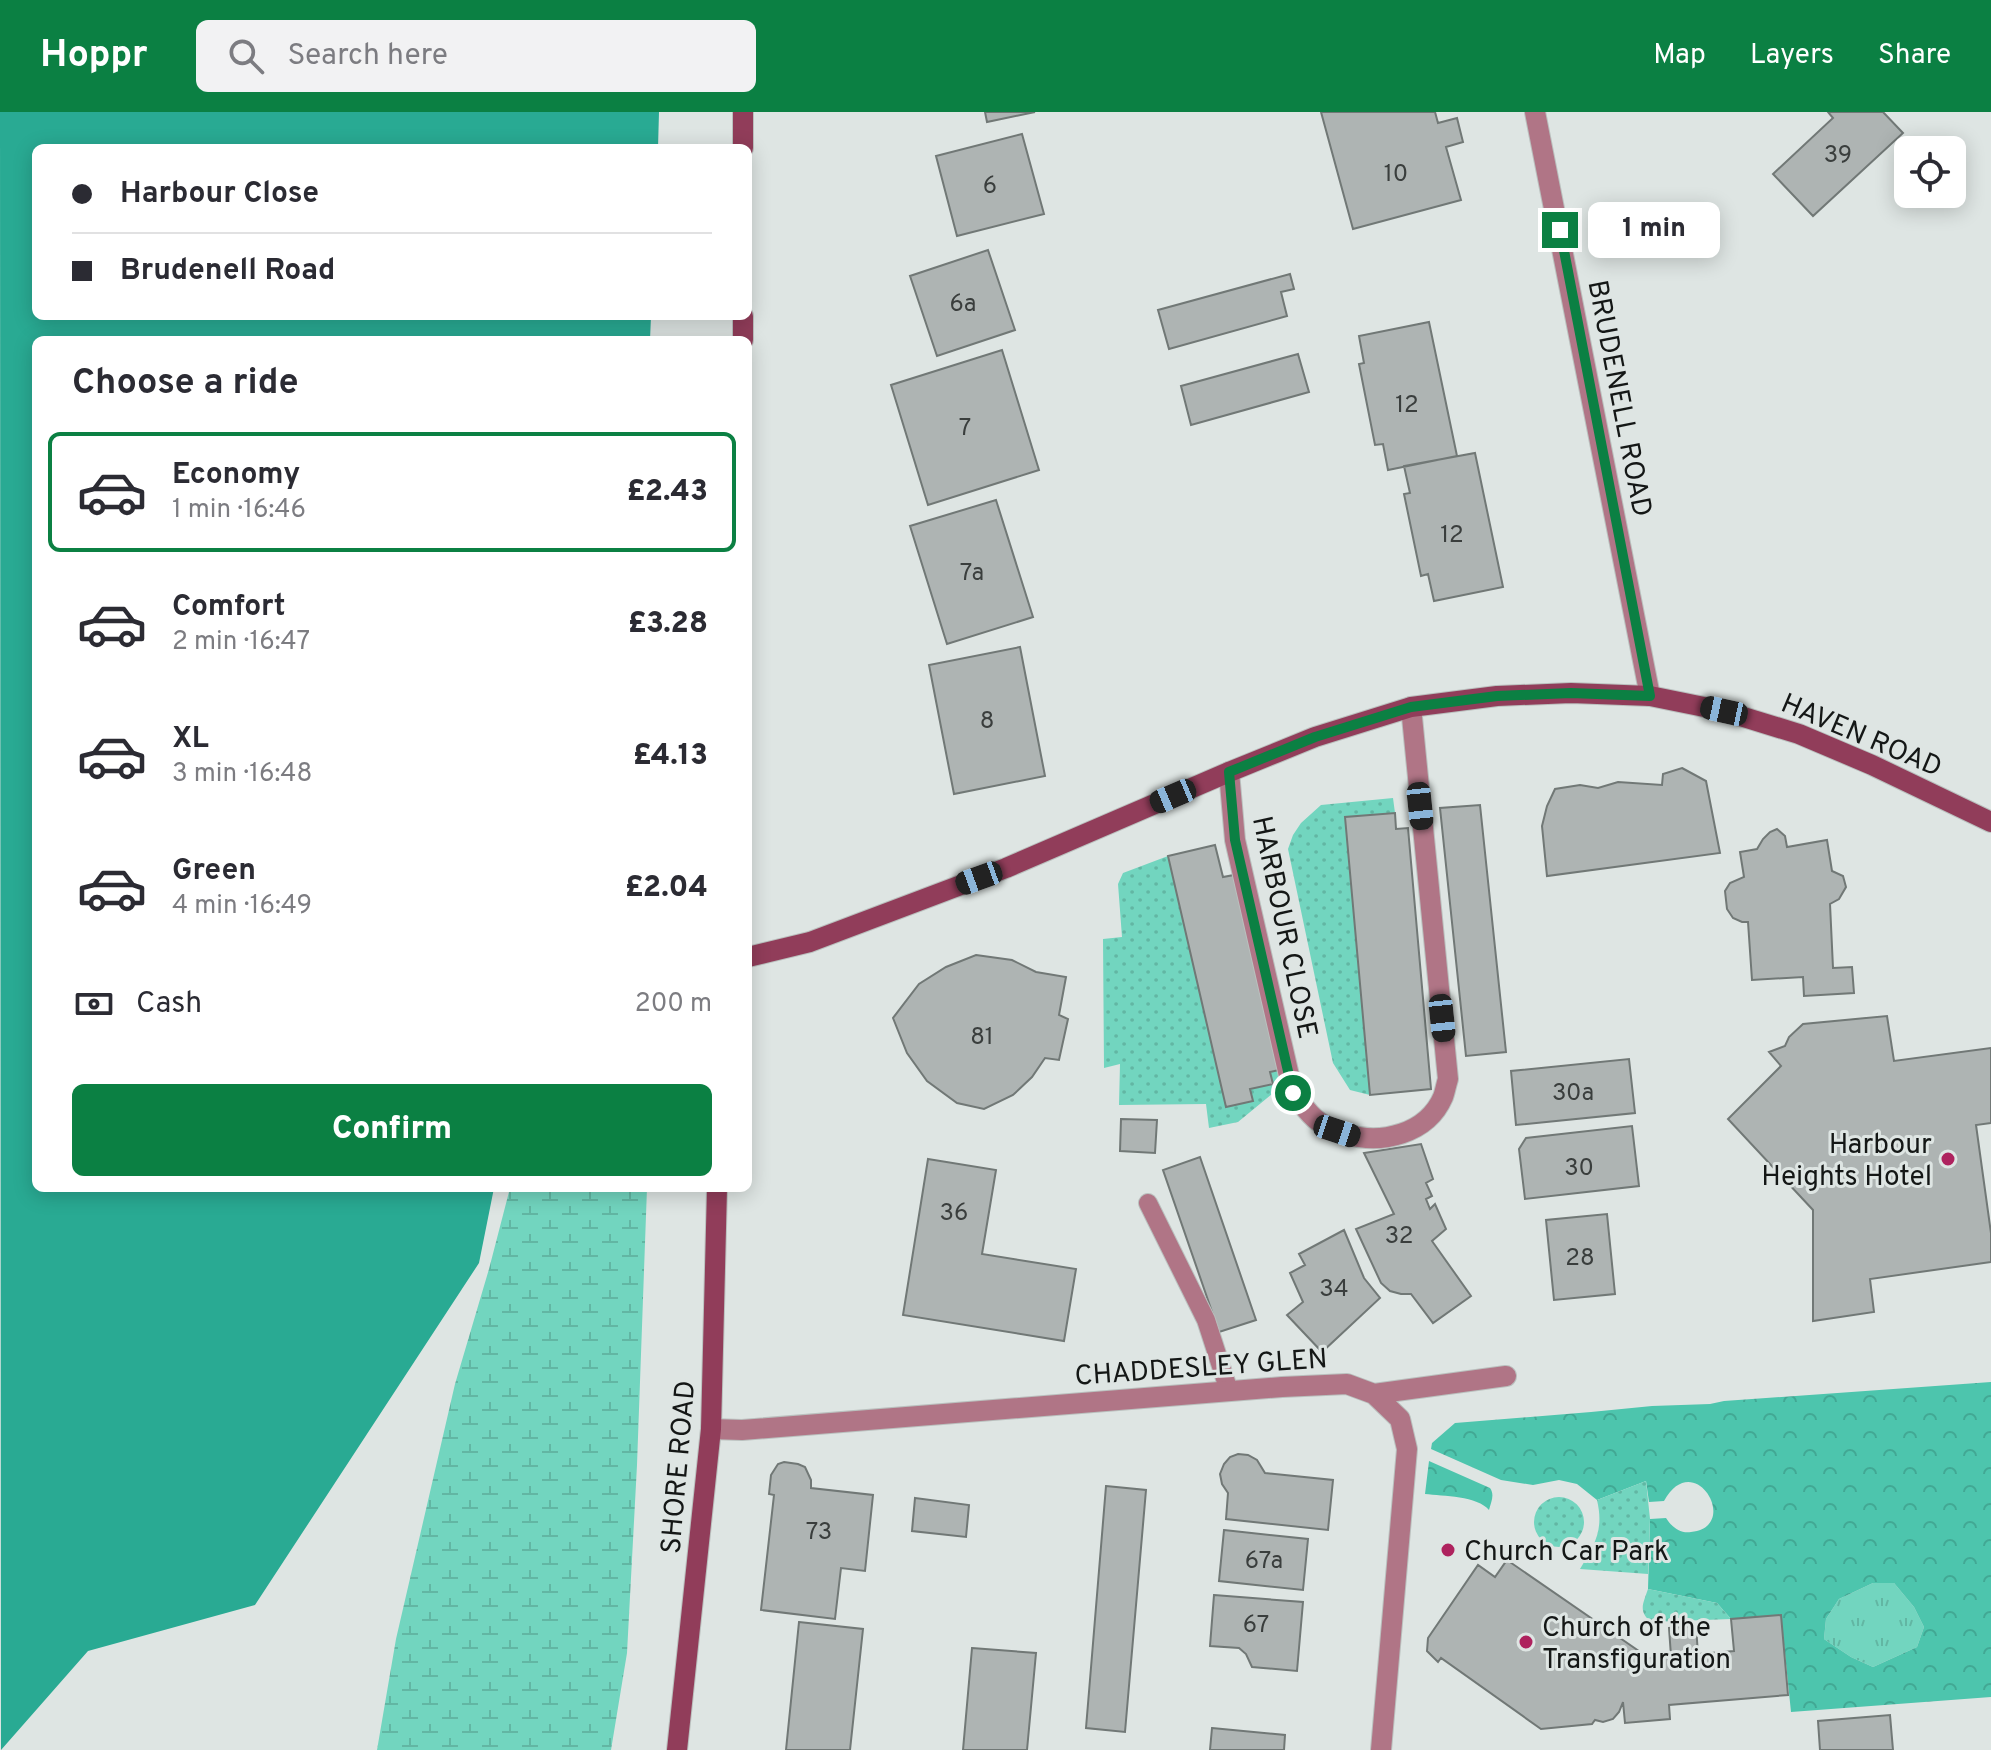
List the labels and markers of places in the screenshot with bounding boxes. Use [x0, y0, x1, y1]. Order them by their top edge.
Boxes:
place label: Harbour Heights Hotel [1761, 1128, 1932, 1196]
marker: Harbour Heights Hotel [1939, 1150, 1957, 1168]
place label: Church Car Park [1464, 1535, 1669, 1571]
marker: Church Car Park [1439, 1541, 1457, 1559]
place label: Church of the Transfiguration [1542, 1611, 1731, 1679]
marker: Church of the Transfiguration [1517, 1633, 1535, 1651]

